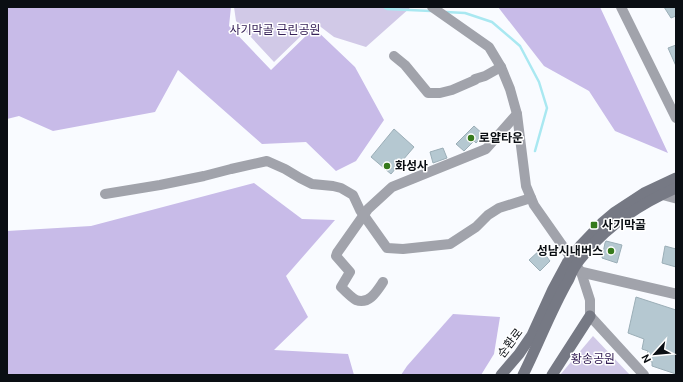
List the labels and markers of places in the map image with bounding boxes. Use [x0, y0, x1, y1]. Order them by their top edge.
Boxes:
place label: 로얄타운 [479, 131, 523, 144]
marker: 로얄타운 [466, 133, 476, 143]
place label: 화성사 [395, 159, 428, 172]
marker: 화성사 [382, 161, 392, 171]
place label: 사기막골 [602, 218, 646, 231]
marker: 사기막골 [589, 220, 599, 230]
place label: 성남시내버스 [537, 244, 603, 257]
marker: 성남시내버스 [606, 246, 616, 256]

